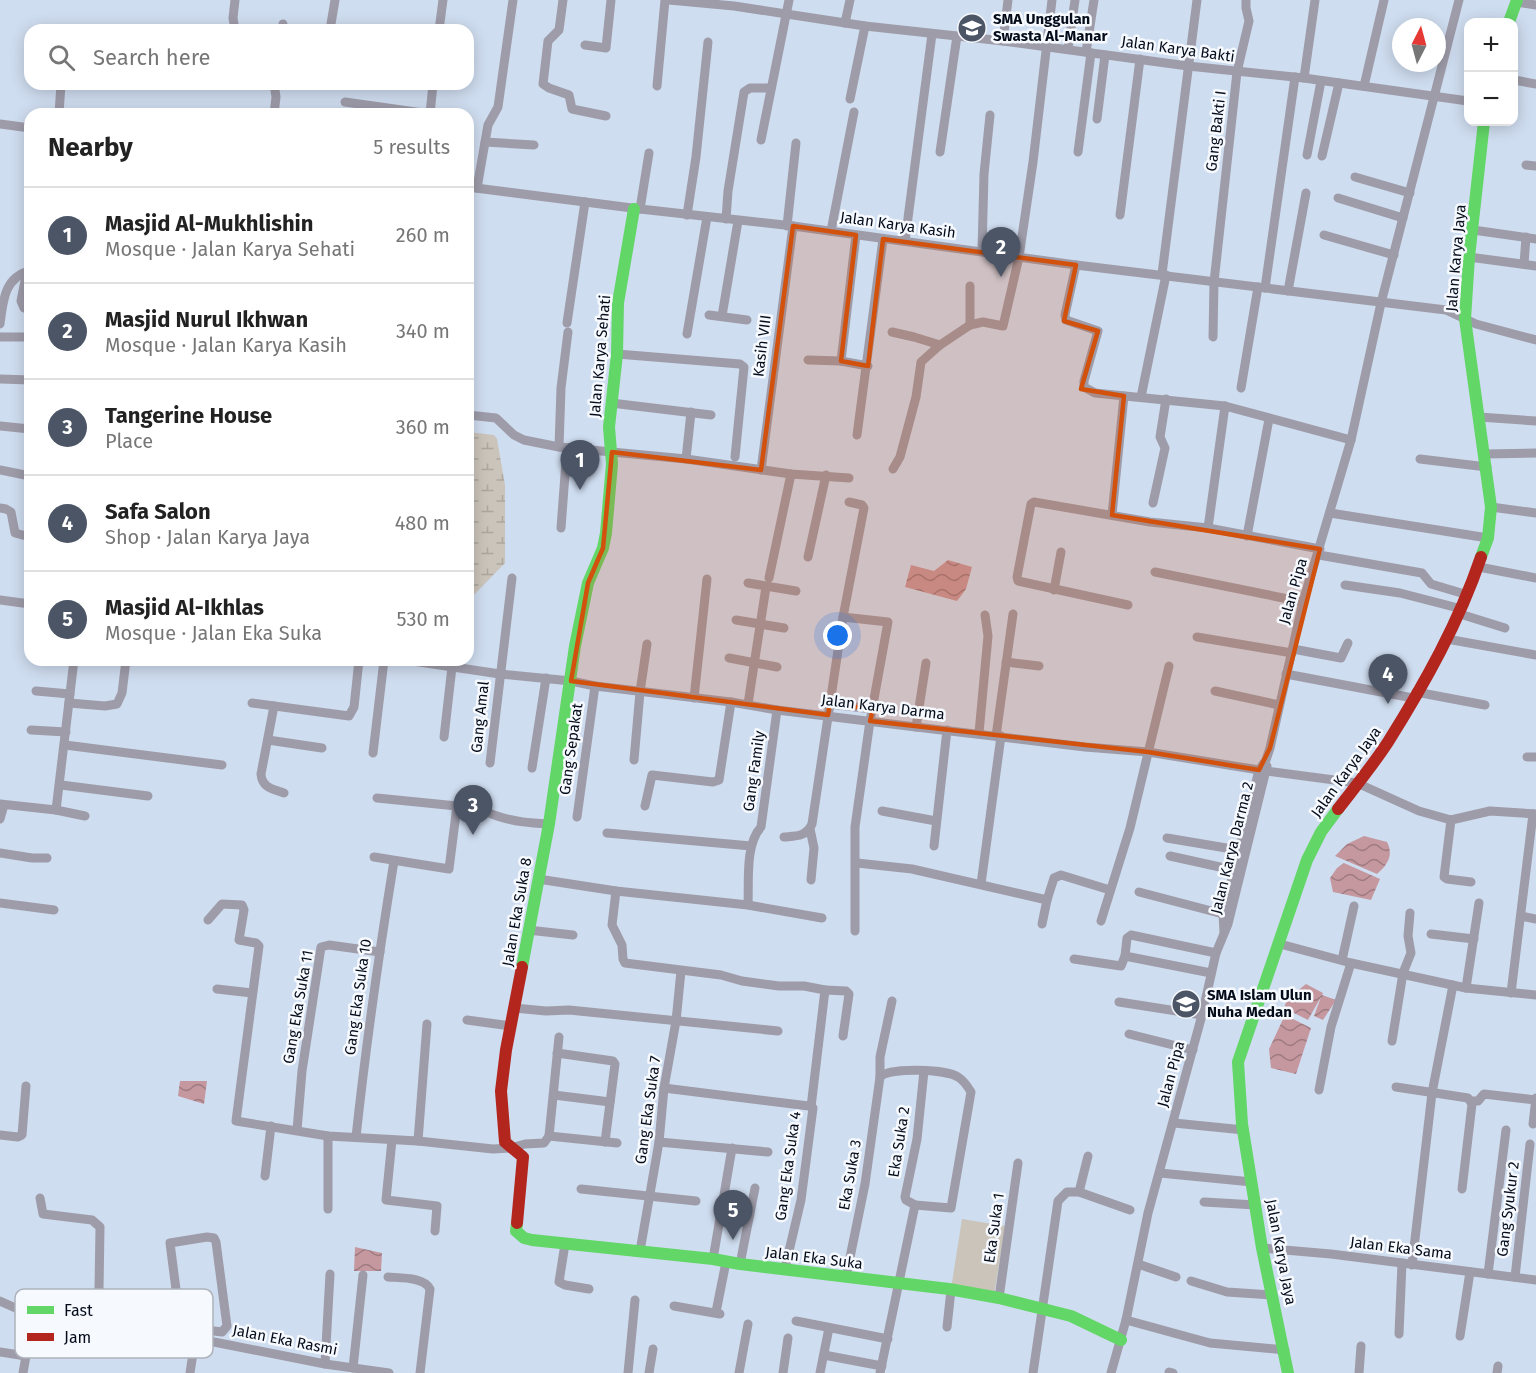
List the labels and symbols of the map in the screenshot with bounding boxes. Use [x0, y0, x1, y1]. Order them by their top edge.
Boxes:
place label: SMA Unggulan Swasta Al-Manar [993, 10, 1108, 45]
school or university icon: SMA Unggulan Swasta Al-Manar [956, 12, 988, 44]
north arrow [1392, 18, 1446, 72]
street label: Jalan Karya Bakti [1120, 32, 1236, 66]
street label: Gang Bakti I [1202, 90, 1230, 172]
street label: Jalan Karya Jaya [1442, 204, 1470, 312]
street label: Jalan Karya Kasih [839, 208, 957, 242]
pin: 2 [982, 228, 1020, 277]
street label: Jalan Karya Sehati [586, 294, 614, 418]
street label: Kasih VIII [749, 314, 775, 378]
pin: 1 [560, 440, 600, 490]
street label: Jalan Pipa [1275, 556, 1311, 626]
your location [823, 621, 852, 650]
pin: 4 [1368, 654, 1408, 704]
street label: Gang Amal [467, 680, 493, 754]
street label: Jalan Karya Darma [820, 690, 946, 724]
street label: Gang Sepakat [556, 701, 586, 796]
street label: Jalan Karya Jaya [1307, 723, 1385, 821]
street label: Gang Family [739, 729, 769, 813]
street label: Jalan Karya Darma 2 [1207, 780, 1257, 916]
pin: 3 [454, 786, 492, 835]
street label: Jalan Eka Suka 8 [499, 856, 535, 968]
street label: Gang Eka Suka 10 [341, 938, 375, 1056]
street label: Gang Eka Suka 11 [279, 949, 317, 1065]
place label: SMA Islam Ulun Nuha Medan [1207, 986, 1312, 1021]
school or university icon: SMA Islam Ulun Nuha Medan [1170, 988, 1202, 1020]
street label: Jalan Pipa [1154, 1039, 1188, 1109]
street label: Gang Eka Suka 7 [632, 1054, 665, 1165]
street label: Eka Suka 2 [885, 1105, 913, 1179]
street label: Gang Eka Suka 4 [771, 1110, 805, 1222]
street label: Eka Suka 3 [835, 1138, 865, 1212]
street label: Gang Syukur 2 [1493, 1160, 1523, 1258]
pin: 5 [714, 1190, 752, 1240]
street label: Eka Suka 1 [980, 1192, 1008, 1264]
street label: Jalan Karya Jaya [1262, 1197, 1300, 1307]
street label: Jalan Eka Sama [1349, 1233, 1453, 1263]
street label: Jalan Eka Suka [764, 1243, 864, 1273]
legend [15, 1289, 213, 1358]
text: Fast [64, 1301, 93, 1320]
street label: Jalan Eka Rasmi [231, 1321, 339, 1359]
text: Jam [64, 1328, 91, 1347]

